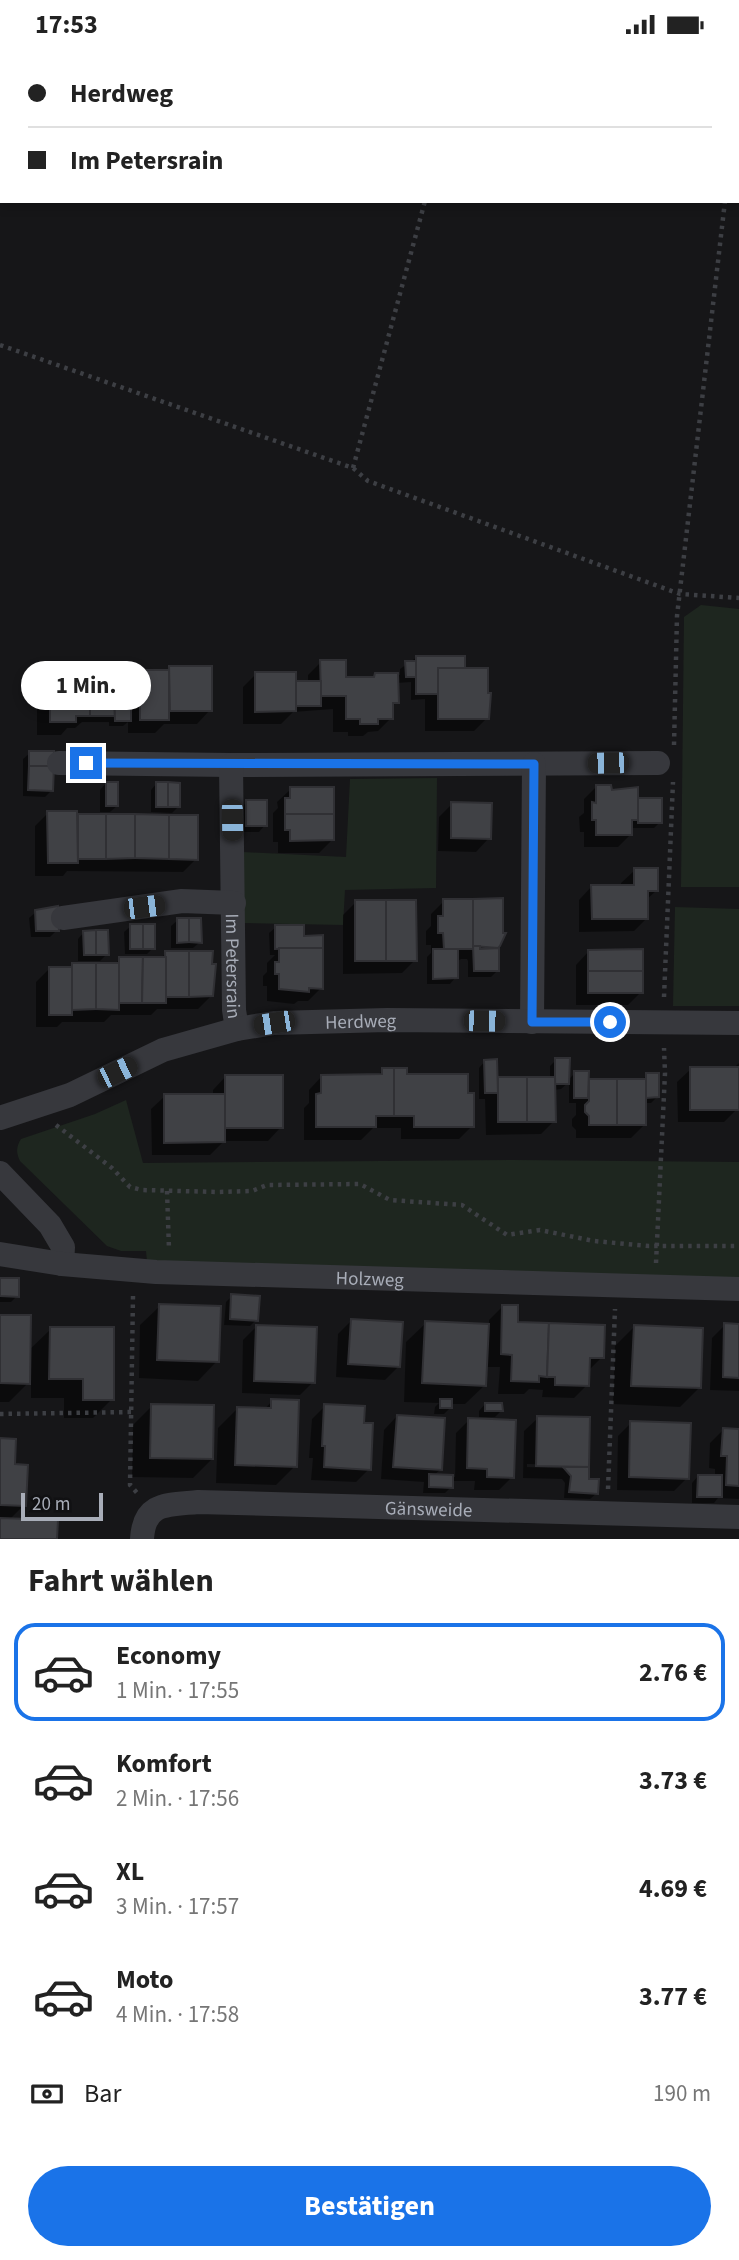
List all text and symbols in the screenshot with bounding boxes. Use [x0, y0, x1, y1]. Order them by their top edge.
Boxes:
text: 17:53 [35, 6, 98, 43]
text: Herdweg [70, 75, 173, 112]
text: Im Petersrain [70, 142, 223, 179]
callout: 1 Min. [21, 661, 151, 711]
text: 1 Min. [56, 669, 116, 702]
route end [70, 747, 102, 779]
car [587, 752, 630, 774]
car [222, 799, 243, 841]
car [122, 894, 167, 920]
street label: Im Petersrain [218, 913, 247, 1021]
route start [594, 1006, 626, 1038]
street label: Herdweg [325, 1008, 397, 1037]
car [252, 1009, 297, 1037]
car [463, 1010, 506, 1032]
car [94, 1053, 141, 1091]
street label: Holzweg [335, 1265, 405, 1294]
scale bar [21, 1490, 103, 1522]
text: 20 m [32, 1491, 70, 1518]
street label: Gänsweide [385, 1495, 473, 1525]
text: Fahrt wählen [28, 1558, 214, 1604]
text: Economy [116, 1637, 221, 1674]
icon: car [32, 1641, 95, 1704]
text: 2.76 € [639, 1654, 707, 1691]
text: 1 Min. · 17:55 [116, 1674, 239, 1707]
text: Komfort [116, 1745, 212, 1782]
icon: car [32, 1749, 95, 1812]
text: 3.73 € [639, 1762, 707, 1799]
text: 2 Min. · 17:56 [116, 1782, 239, 1815]
text: XL [116, 1853, 144, 1890]
icon: car [32, 1857, 95, 1920]
text: 4.69 € [639, 1870, 707, 1907]
text: 3 Min. · 17:57 [116, 1890, 239, 1923]
text: Moto [116, 1961, 173, 1998]
icon: car [32, 1965, 95, 2028]
text: 3.77 € [639, 1978, 707, 2015]
text: 4 Min. · 17:58 [116, 1998, 239, 2031]
icon: cash [28, 2075, 66, 2113]
text: Bar [84, 2075, 121, 2112]
text: 190 m [653, 2077, 711, 2110]
button: Bestätigen [28, 2166, 711, 2246]

